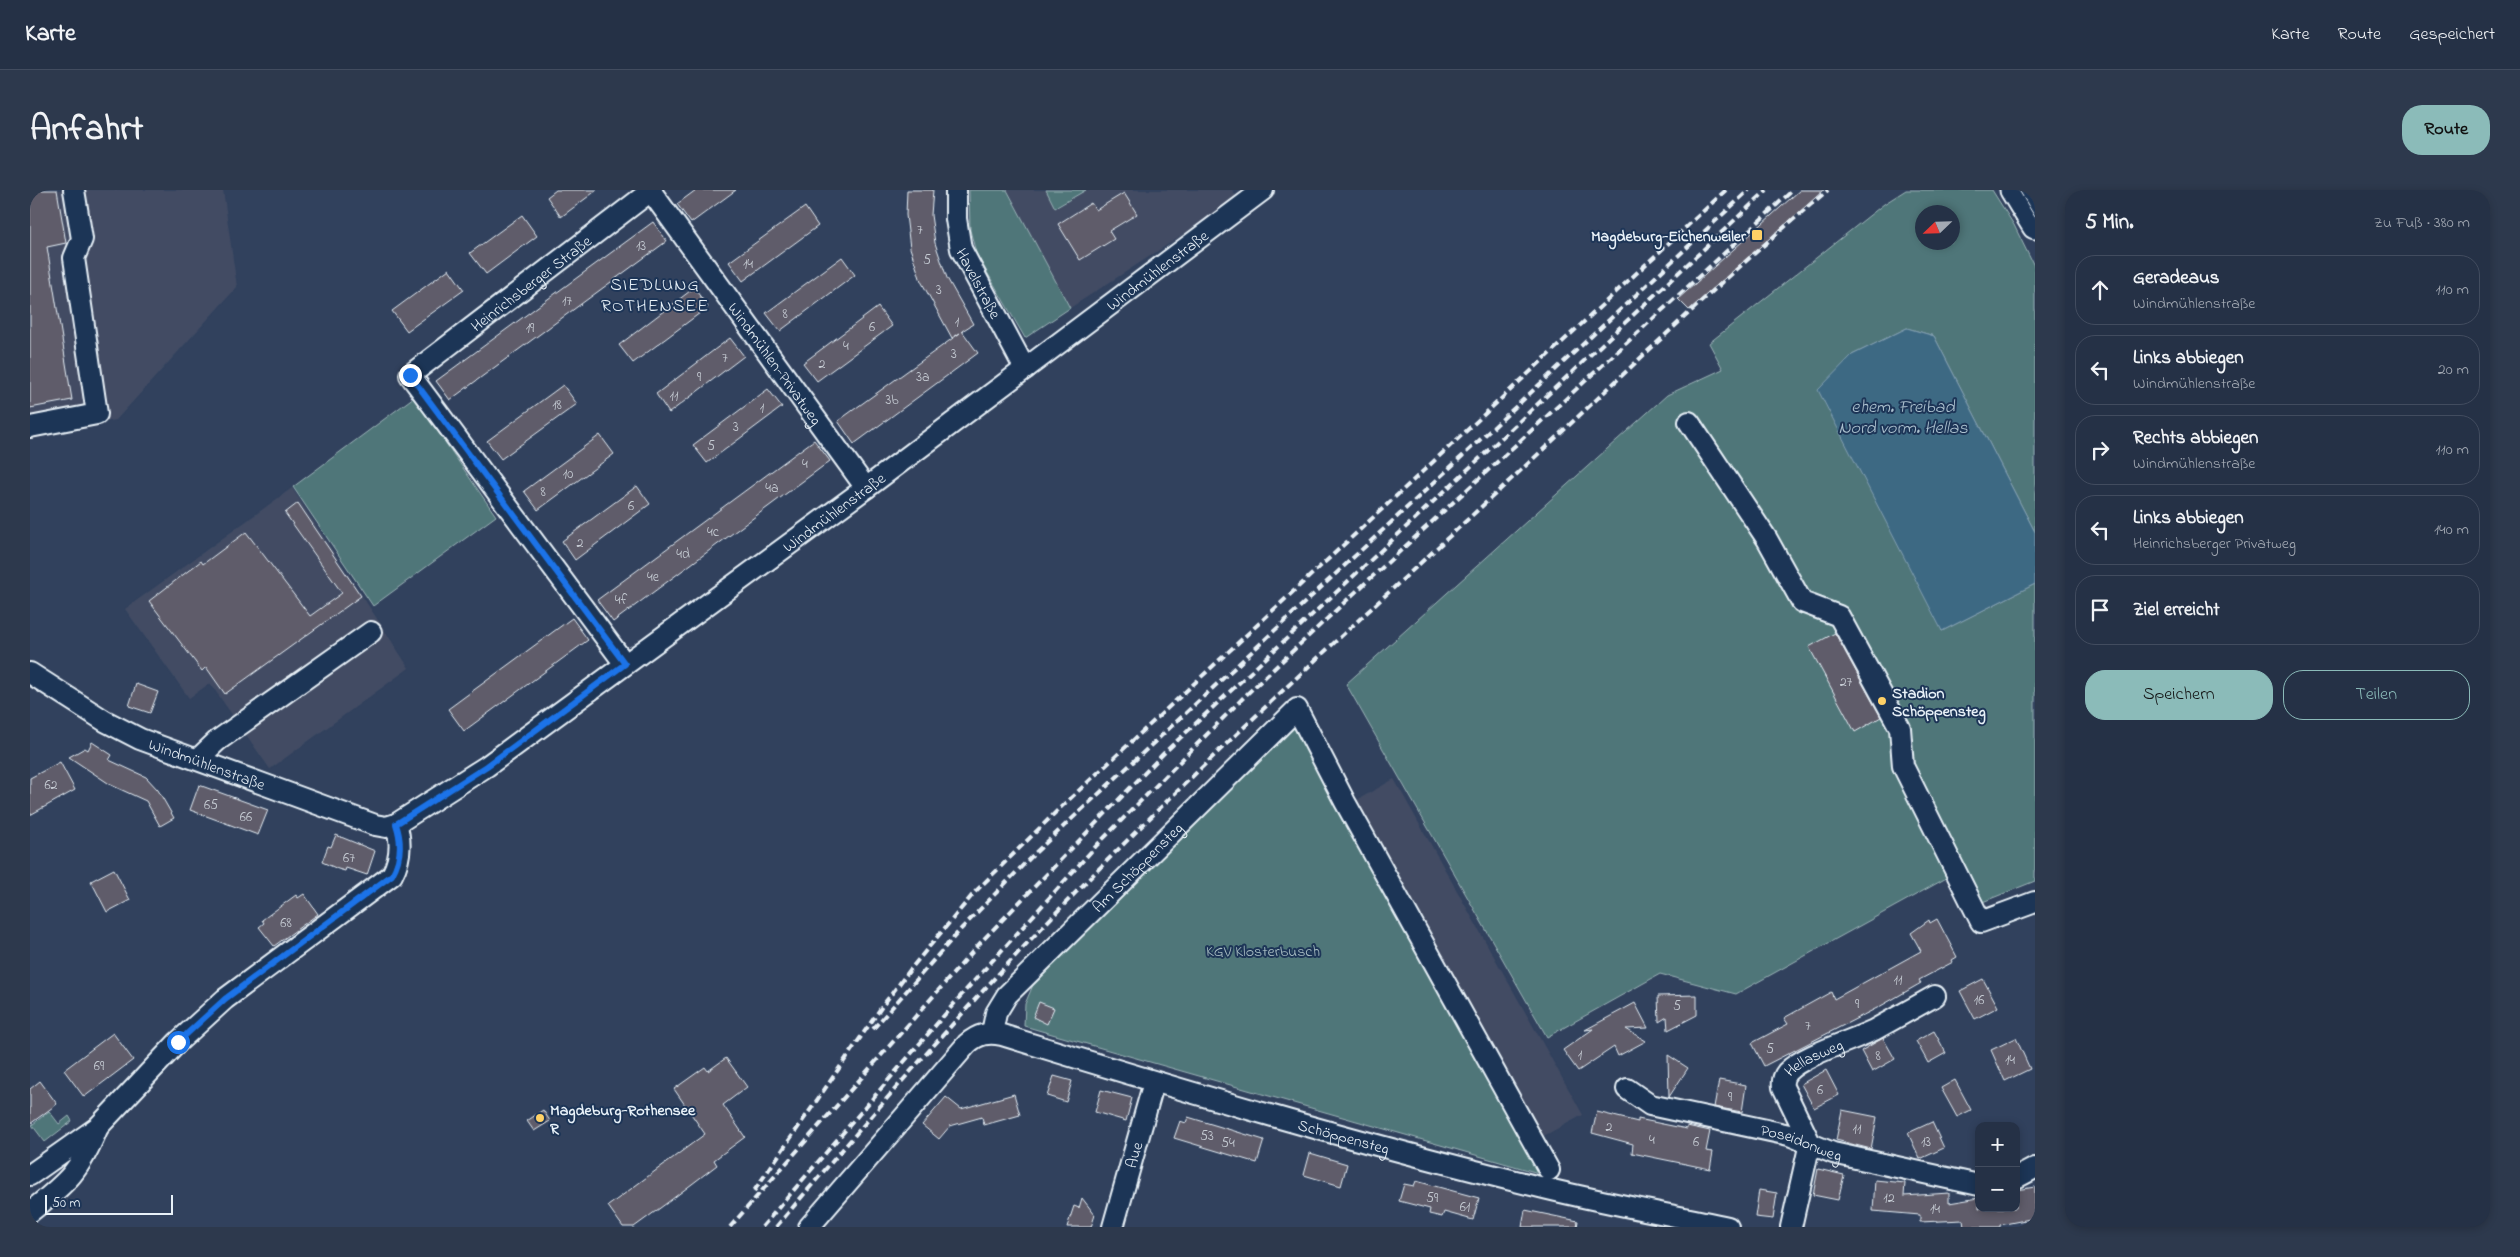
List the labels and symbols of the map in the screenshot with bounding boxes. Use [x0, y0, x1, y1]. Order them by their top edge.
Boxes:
north arrow [1915, 205, 1960, 250]
house number: 7 [917, 220, 923, 241]
street label: Windmühlenstraße [1102, 224, 1215, 318]
place label: Magdeburg-Eichenweiler [1591, 225, 1747, 250]
marker: Magdeburg-Eichenweiler [1750, 228, 1764, 242]
street label: Heinrichsberger Straße [466, 230, 598, 338]
house number: 13 [636, 236, 646, 257]
street label: Havelstraße [949, 244, 1007, 324]
house number: 5 [923, 250, 931, 271]
house number: 14 [743, 254, 753, 275]
district label: SIEDLUNG ROTHENSEE [601, 273, 709, 320]
house number: 3 [936, 280, 942, 301]
house number: 17 [562, 291, 572, 312]
street label: Windmühlen-Privatweg [721, 298, 827, 431]
house number: 8 [782, 304, 788, 325]
house number: 1 [955, 312, 960, 333]
house number: 6 [869, 317, 875, 338]
house number: 19 [526, 318, 535, 339]
house number: 4 [843, 336, 849, 357]
house number: 3 [951, 344, 957, 365]
house number: 7 [722, 348, 728, 369]
house number: 2 [819, 354, 826, 375]
route end [399, 364, 422, 387]
house number: 9 [697, 367, 702, 388]
house number: 3a [916, 367, 930, 388]
house number: 11 [670, 386, 679, 407]
house number: 3b [885, 390, 899, 411]
house number: 18 [552, 395, 562, 416]
water label: ehem. Freibad Nord vorm. Hellas [1838, 395, 1968, 442]
house number: 1 [760, 398, 765, 419]
house number: 3 [733, 417, 739, 438]
house number: 5 [707, 436, 715, 457]
house number: 4 [802, 454, 808, 475]
house number: 10 [563, 464, 573, 485]
street label: Windmühlenstraße [778, 467, 892, 559]
house number: 4a [765, 478, 779, 499]
house number: 8 [540, 482, 546, 503]
house number: 6 [628, 496, 634, 517]
house number: 4c [707, 522, 720, 543]
house number: 2 [577, 533, 584, 554]
house number: 4d [676, 544, 690, 565]
house number: 4e [647, 567, 660, 588]
house number: 4f [615, 590, 628, 611]
house number: 27 [1840, 672, 1853, 693]
place label: Stadion Schöppensteg [1892, 682, 1986, 725]
marker: Stadion Schöppensteg [1876, 695, 1888, 707]
street label: Windmühlenstraße [145, 733, 269, 798]
house number: 62 [44, 775, 58, 796]
house number: 65 [204, 795, 218, 816]
house number: 66 [240, 807, 252, 828]
street label: Am Schöppensteg [1087, 818, 1190, 919]
house number: 67 [343, 848, 355, 869]
house number: 68 [280, 913, 292, 934]
park label: KGV Klosterbusch [1206, 940, 1320, 964]
house number: 11 [1894, 970, 1903, 991]
house number: 16 [1974, 990, 1984, 1011]
house number: 9 [1855, 994, 1860, 1015]
house number: 5 [1673, 996, 1681, 1017]
house number: 7 [1805, 1016, 1811, 1037]
route start [167, 1031, 190, 1054]
street label: Hellasweg [1779, 1034, 1847, 1083]
house number: 5 [1766, 1039, 1774, 1060]
house number: 1 [1578, 1045, 1583, 1066]
house number: 8 [1875, 1046, 1881, 1067]
house number: 14 [2005, 1050, 2015, 1071]
house number: 69 [94, 1056, 105, 1077]
house number: 6 [1817, 1080, 1823, 1101]
house number: 9 [1728, 1087, 1733, 1108]
place label: Magdeburg-Rothensee R [549, 1099, 696, 1141]
marker: Magdeburg-Rothensee R [534, 1112, 546, 1124]
street label: Schöppensteg [1295, 1114, 1392, 1162]
house number: 2 [1606, 1117, 1613, 1138]
street label: Poseidonweg [1758, 1119, 1844, 1169]
house number: 11 [1853, 1119, 1862, 1140]
house number: 53 [1200, 1126, 1214, 1147]
house number: 4 [1649, 1130, 1655, 1151]
house number: 6 [1693, 1132, 1699, 1153]
house number: 13 [1921, 1132, 1931, 1153]
house number: 54 [1221, 1133, 1235, 1154]
street label: Aue [1120, 1139, 1151, 1171]
house number: 59 [1426, 1188, 1439, 1209]
house number: 12 [1883, 1188, 1895, 1209]
scale bar [45, 1192, 172, 1215]
house number: 61 [1460, 1197, 1471, 1218]
house number: 14 [1930, 1199, 1940, 1220]

